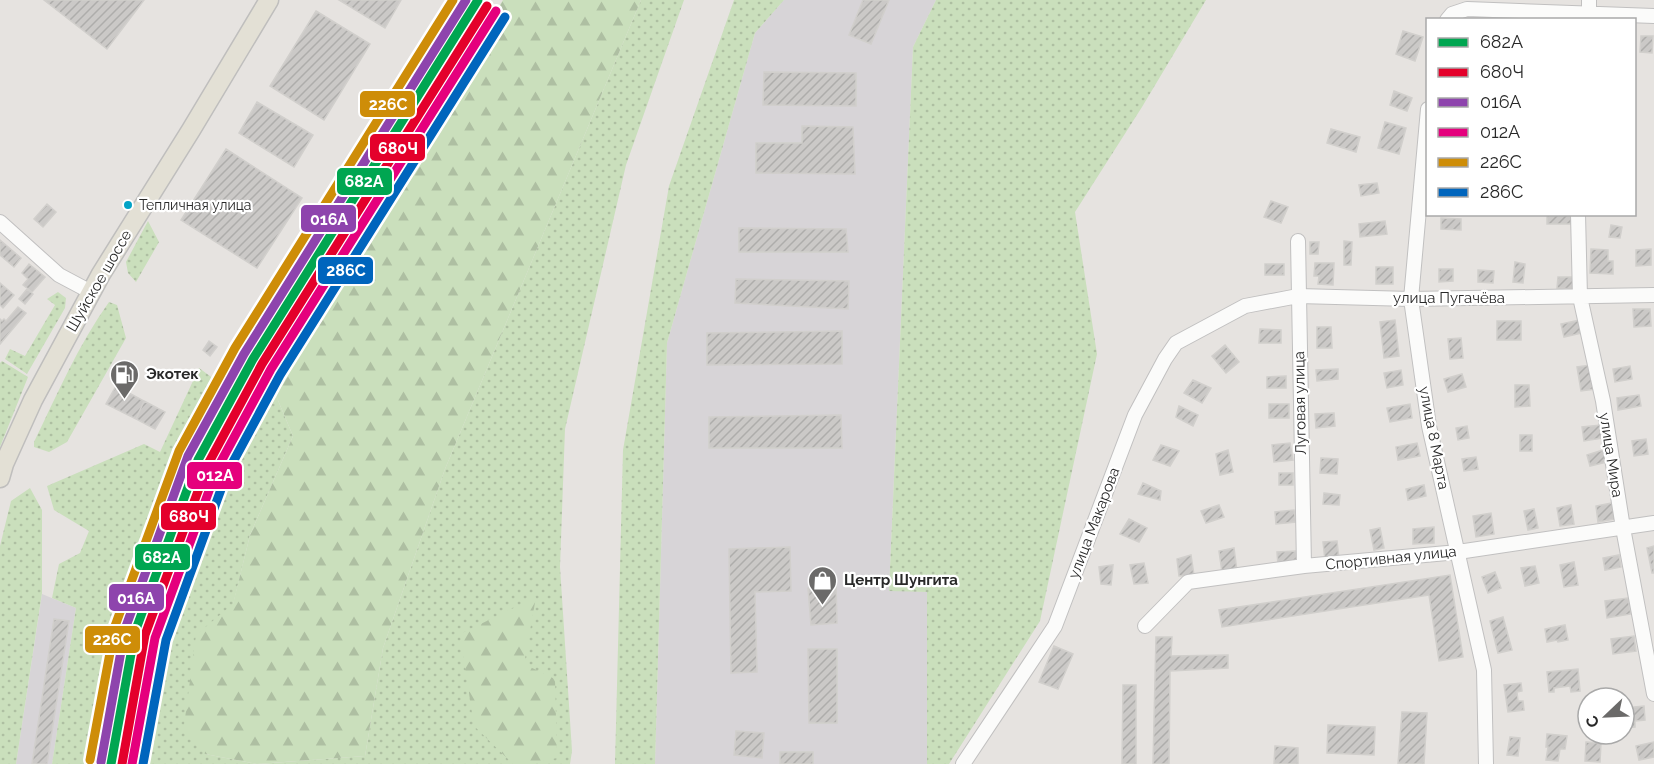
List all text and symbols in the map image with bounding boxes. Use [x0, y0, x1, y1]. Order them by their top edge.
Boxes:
legend [1426, 18, 1636, 216]
text: 682А [1480, 31, 1523, 52]
text: 680Ч [1480, 61, 1524, 82]
line badge: 226С [359, 90, 416, 118]
text: 016А [1480, 91, 1521, 112]
text: 226С [369, 95, 407, 114]
text: 012А [1480, 121, 1520, 142]
line badge: 680Ч [369, 133, 426, 162]
text: 680Ч [378, 139, 418, 158]
text: 226С [1480, 151, 1522, 172]
line badge: 682А [336, 167, 393, 196]
text: 682А [344, 172, 384, 191]
text: 286С [1480, 181, 1523, 202]
place label: Тепличная улица [139, 197, 252, 213]
marker: Тепличная улица [122, 199, 134, 211]
line badge: 016А [300, 204, 357, 233]
text: 016А [310, 210, 348, 229]
street label: Шуйское шоссе [63, 227, 136, 335]
line badge: 286С [317, 256, 374, 285]
text: 286С [326, 261, 366, 280]
street label: улица Пугачёва [1393, 289, 1505, 307]
street label: Луговая улица [1290, 351, 1310, 455]
fuel station icon: Экотек [109, 358, 141, 400]
place label: Экотек [146, 365, 199, 383]
street label: улица 8 Марта [1415, 385, 1453, 491]
street label: улица Мира [1595, 411, 1627, 499]
line badge: 012А [186, 461, 243, 490]
street label: улица Макарова [1064, 465, 1124, 581]
text: 012А [196, 466, 234, 485]
line badge: 680Ч [160, 502, 217, 531]
text: 680Ч [169, 507, 209, 526]
street label: Спортивная улица [1325, 542, 1457, 574]
line badge: 682А [134, 543, 191, 571]
text: 682А [142, 548, 182, 567]
shop icon: Центр Шунгита [807, 564, 839, 606]
place label: Центр Шунгита [844, 571, 958, 589]
line badge: 016А [108, 583, 165, 612]
text: 016А [117, 589, 155, 608]
line badge: 226С [84, 625, 141, 654]
text: 226С [93, 630, 131, 649]
north arrow [1576, 686, 1636, 746]
text: С [1582, 713, 1604, 730]

